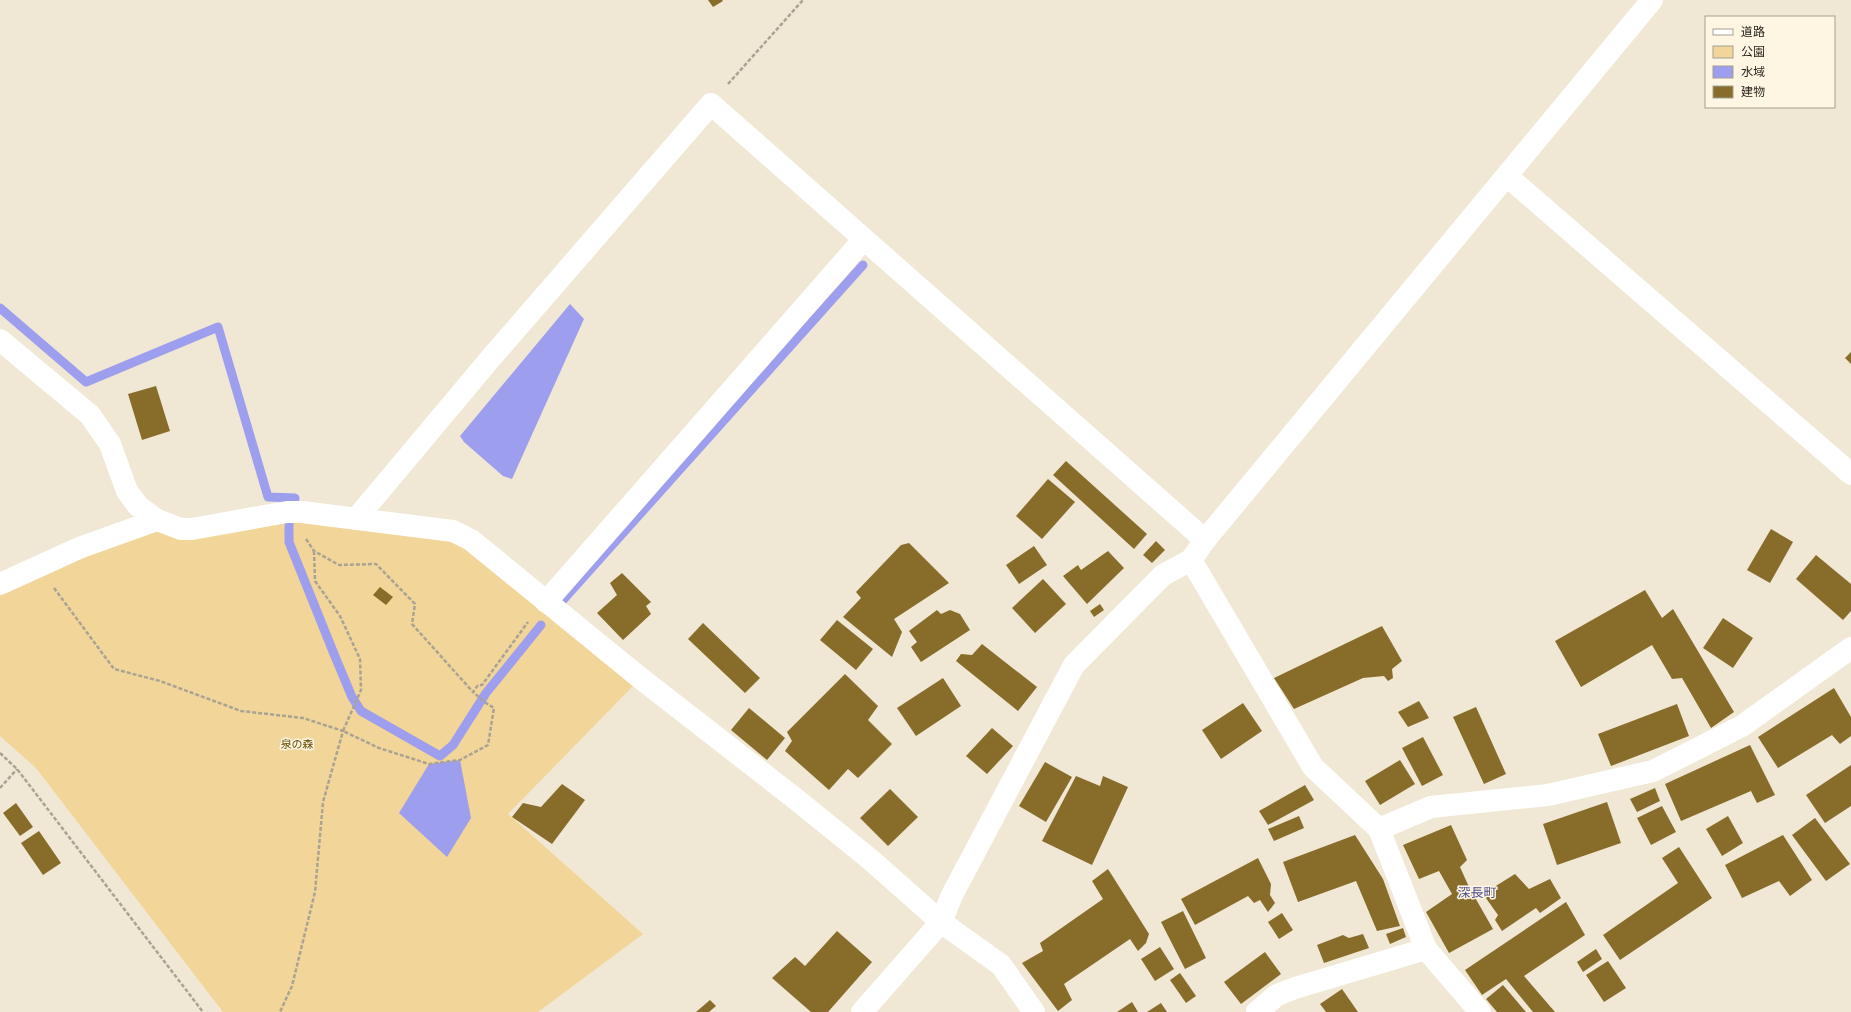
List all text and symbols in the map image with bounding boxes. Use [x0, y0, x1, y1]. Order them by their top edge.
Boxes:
legend [1705, 16, 1835, 108]
text: 道路 [1741, 25, 1765, 39]
text: 公園 [1741, 45, 1765, 59]
text: 水域 [1741, 65, 1765, 79]
text: 建物 [1741, 85, 1765, 99]
park label: 泉の森 [281, 738, 314, 751]
district label: 深長町 [1457, 885, 1497, 900]

